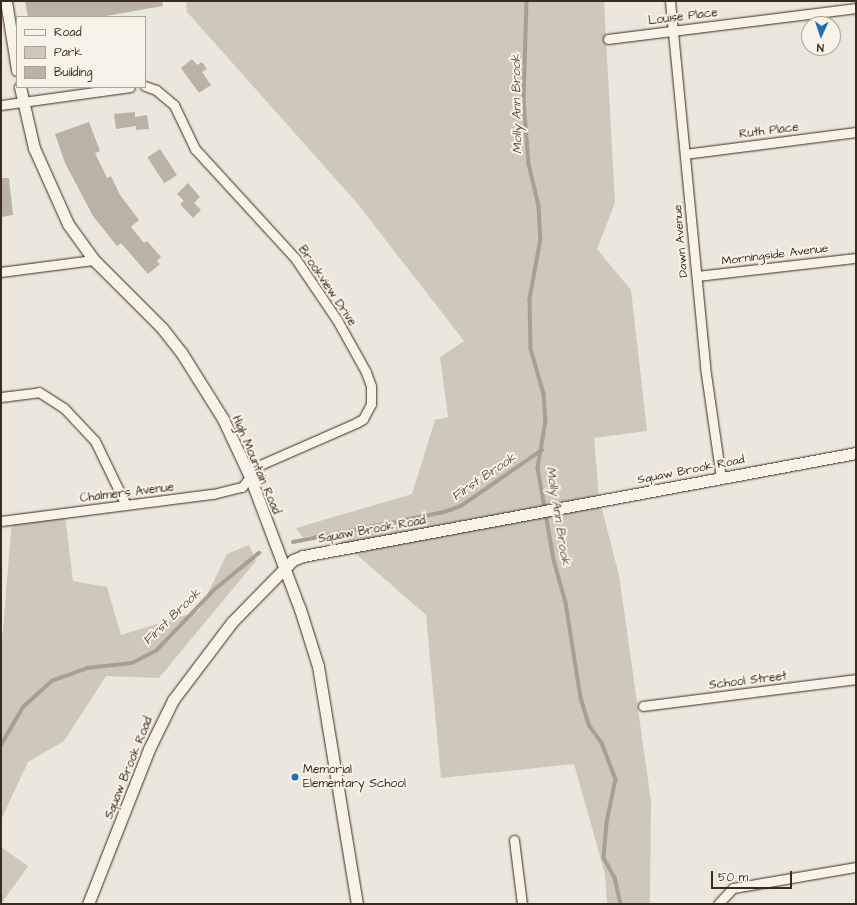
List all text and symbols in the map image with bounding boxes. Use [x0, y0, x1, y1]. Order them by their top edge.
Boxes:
street label: Louise Place [647, 6, 719, 28]
legend [16, 16, 146, 88]
north arrow [801, 16, 841, 56]
text: Road [54, 24, 82, 41]
text: N [817, 40, 824, 55]
text: Park [54, 44, 82, 61]
water label: Molly Ann Brook [508, 54, 526, 154]
text: Building [54, 64, 92, 81]
street label: Ruth Place [738, 120, 800, 142]
street label: Dawn Avenue [671, 204, 691, 278]
street label: Morningside Avenue [721, 241, 829, 269]
street label: Brookview Drive [295, 243, 359, 329]
street label: High Mountain Road [229, 413, 283, 517]
water label: First Brook [449, 450, 519, 504]
street label: Squaw Brook Road [636, 453, 746, 487]
water label: Molly Ann Brook [542, 465, 574, 567]
street label: Chalmers Avenue [79, 480, 175, 506]
street label: Squaw Brook Road [317, 513, 427, 547]
water label: First Brook [140, 586, 204, 648]
street label: School Street [708, 669, 788, 693]
street label: Squaw Brook Road [102, 715, 156, 821]
place label: Memorial Elementary School [303, 763, 406, 791]
marker: Memorial Elementary School [290, 772, 300, 782]
scale bar [713, 863, 794, 889]
text: 50 m [718, 869, 748, 886]

